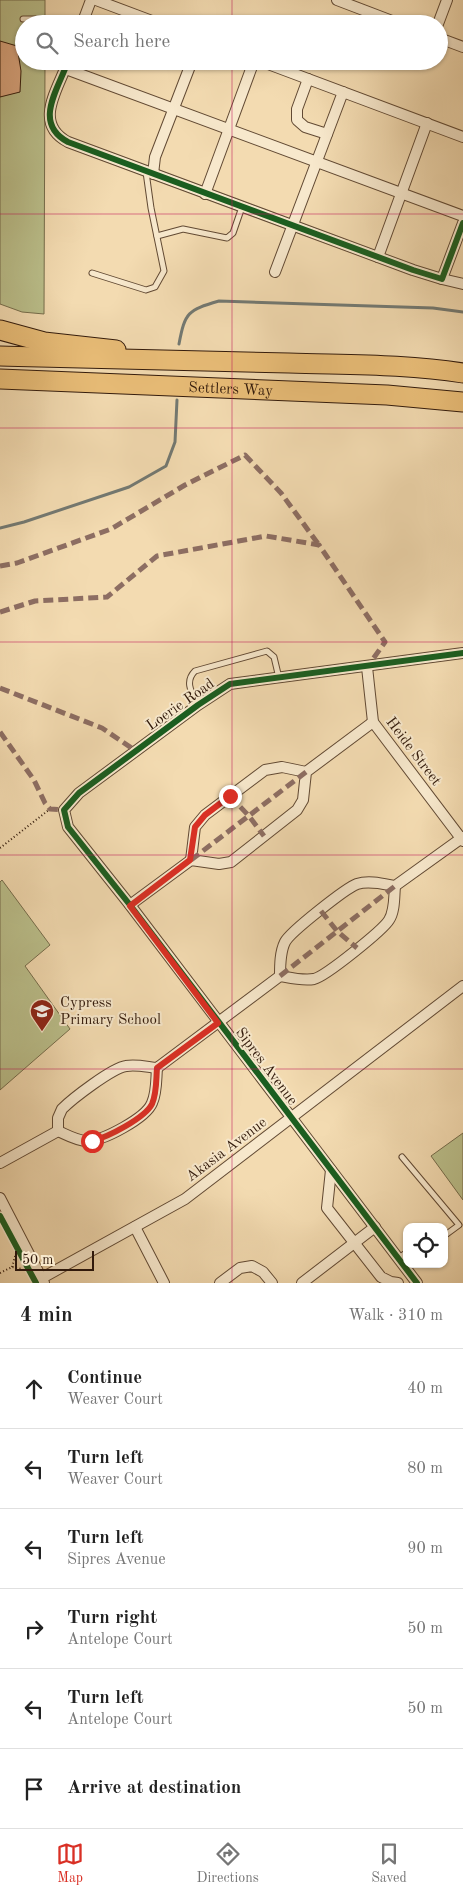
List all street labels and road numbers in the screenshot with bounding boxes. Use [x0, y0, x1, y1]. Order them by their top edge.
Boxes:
street label: Settlers Way [188, 381, 273, 399]
street label: Loerie Road [144, 676, 218, 734]
street label: Heide Street [382, 715, 443, 789]
street label: Sipres Avenue [232, 1025, 300, 1108]
street label: Akasia Avenue [184, 1115, 270, 1185]

